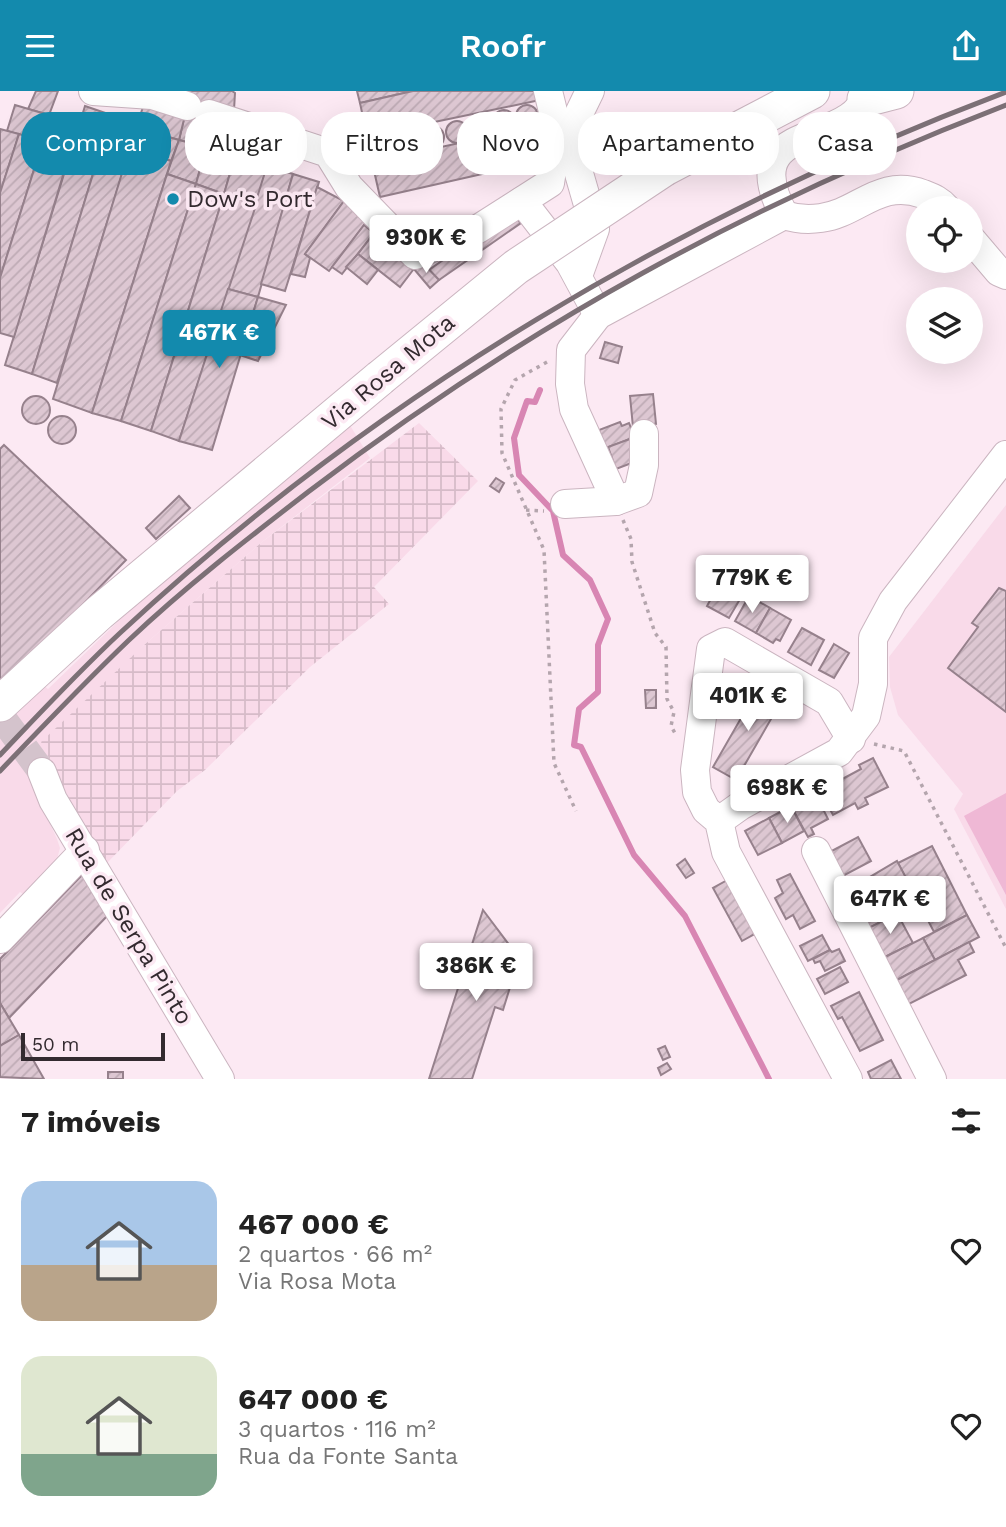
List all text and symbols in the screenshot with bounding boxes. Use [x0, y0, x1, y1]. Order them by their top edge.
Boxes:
icon: menu [21, 27, 59, 65]
text: Roofr [460, 27, 546, 65]
icon: share [947, 27, 985, 65]
chip: Comprar [21, 112, 171, 175]
chip: Alugar [185, 112, 307, 175]
chip: Filtros [321, 112, 443, 175]
chip: Novo [457, 112, 564, 175]
chip: Apartamento [578, 112, 779, 175]
chip: Casa [793, 112, 897, 175]
place label: Dow's Port [187, 185, 312, 213]
marker: Dow's Port [165, 191, 181, 207]
map controls [906, 196, 983, 364]
button: locate [906, 196, 983, 273]
pin: 930K € [369, 215, 483, 275]
text: 930K € [386, 224, 466, 251]
button: layers [906, 287, 983, 364]
street label: Via Rosa Mota [316, 308, 460, 436]
pin: 467K € [162, 310, 276, 370]
text: 467K € [178, 319, 260, 346]
pin: 779K € [695, 555, 809, 615]
text: 779K € [712, 564, 792, 591]
pin: 401K € [691, 673, 805, 733]
text: 401K € [709, 682, 787, 709]
pin: 698K € [730, 765, 844, 825]
text: 698K € [746, 774, 828, 801]
street label: Rua de Serpa Pinto [59, 823, 199, 1029]
pin: 647K € [833, 877, 947, 936]
text: 647K € [850, 885, 930, 912]
pin: 386K € [419, 943, 533, 1003]
text: 386K € [436, 952, 516, 979]
scale bar [21, 1030, 164, 1062]
text: 50 m [32, 1033, 79, 1056]
icon: filters [947, 1102, 985, 1140]
text: 7 imóveis [21, 1104, 160, 1139]
text: 467 000 € [238, 1206, 389, 1241]
icon: home [77, 1209, 161, 1293]
icon: heart [947, 1232, 985, 1270]
text: 2 quartos · 66 m² [238, 1241, 432, 1268]
text: Via Rosa Mota [238, 1268, 396, 1295]
text: 647 000 € [238, 1381, 388, 1416]
icon: home [77, 1384, 161, 1468]
icon: heart [947, 1407, 985, 1445]
text: 3 quartos · 116 m² [238, 1416, 436, 1443]
text: Rua da Fonte Santa [238, 1443, 458, 1470]

